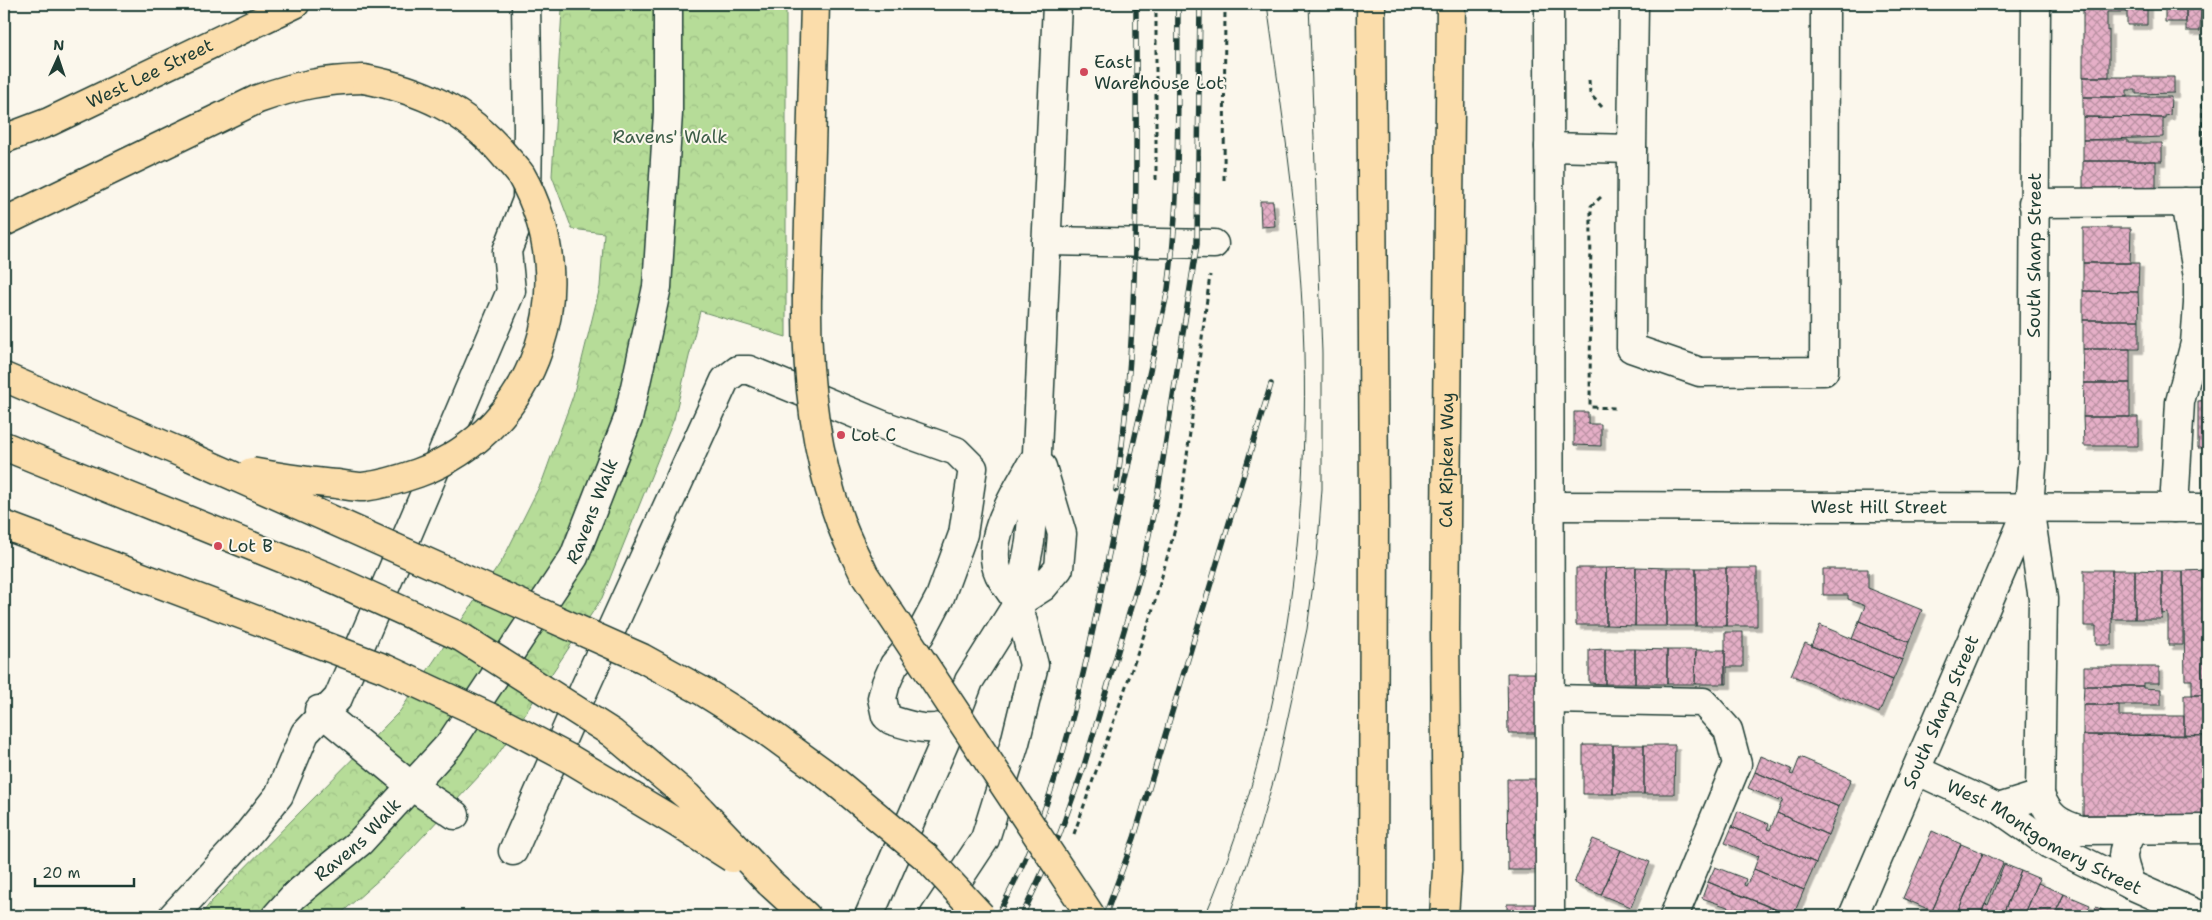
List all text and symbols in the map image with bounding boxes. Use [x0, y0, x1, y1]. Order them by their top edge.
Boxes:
north arrow [32, 32, 82, 82]
street label: West Lee Street [82, 33, 217, 114]
text: N [53, 36, 65, 54]
place label: East Warehouse Lot [1094, 50, 1224, 95]
marker: East Warehouse Lot [1078, 66, 1090, 78]
park label: Ravens' Walk [612, 125, 728, 149]
street label: South Sharp Street [2022, 172, 2047, 338]
street label: Cal Ripken Way [1434, 392, 1459, 528]
place label: Lot C [851, 423, 896, 447]
marker: Lot C [835, 429, 847, 441]
street label: Ravens Walk [561, 455, 623, 569]
street label: West Hill Street [1810, 495, 1948, 519]
place label: Lot B [228, 534, 273, 558]
marker: Lot B [212, 540, 224, 552]
street label: South Sharp Street [1897, 631, 1984, 793]
street label: West Montgomery Street [1943, 774, 2146, 900]
street label: Ravens Walk [309, 793, 406, 887]
scale bar [35, 855, 134, 887]
text: 20 m [42, 863, 81, 883]

